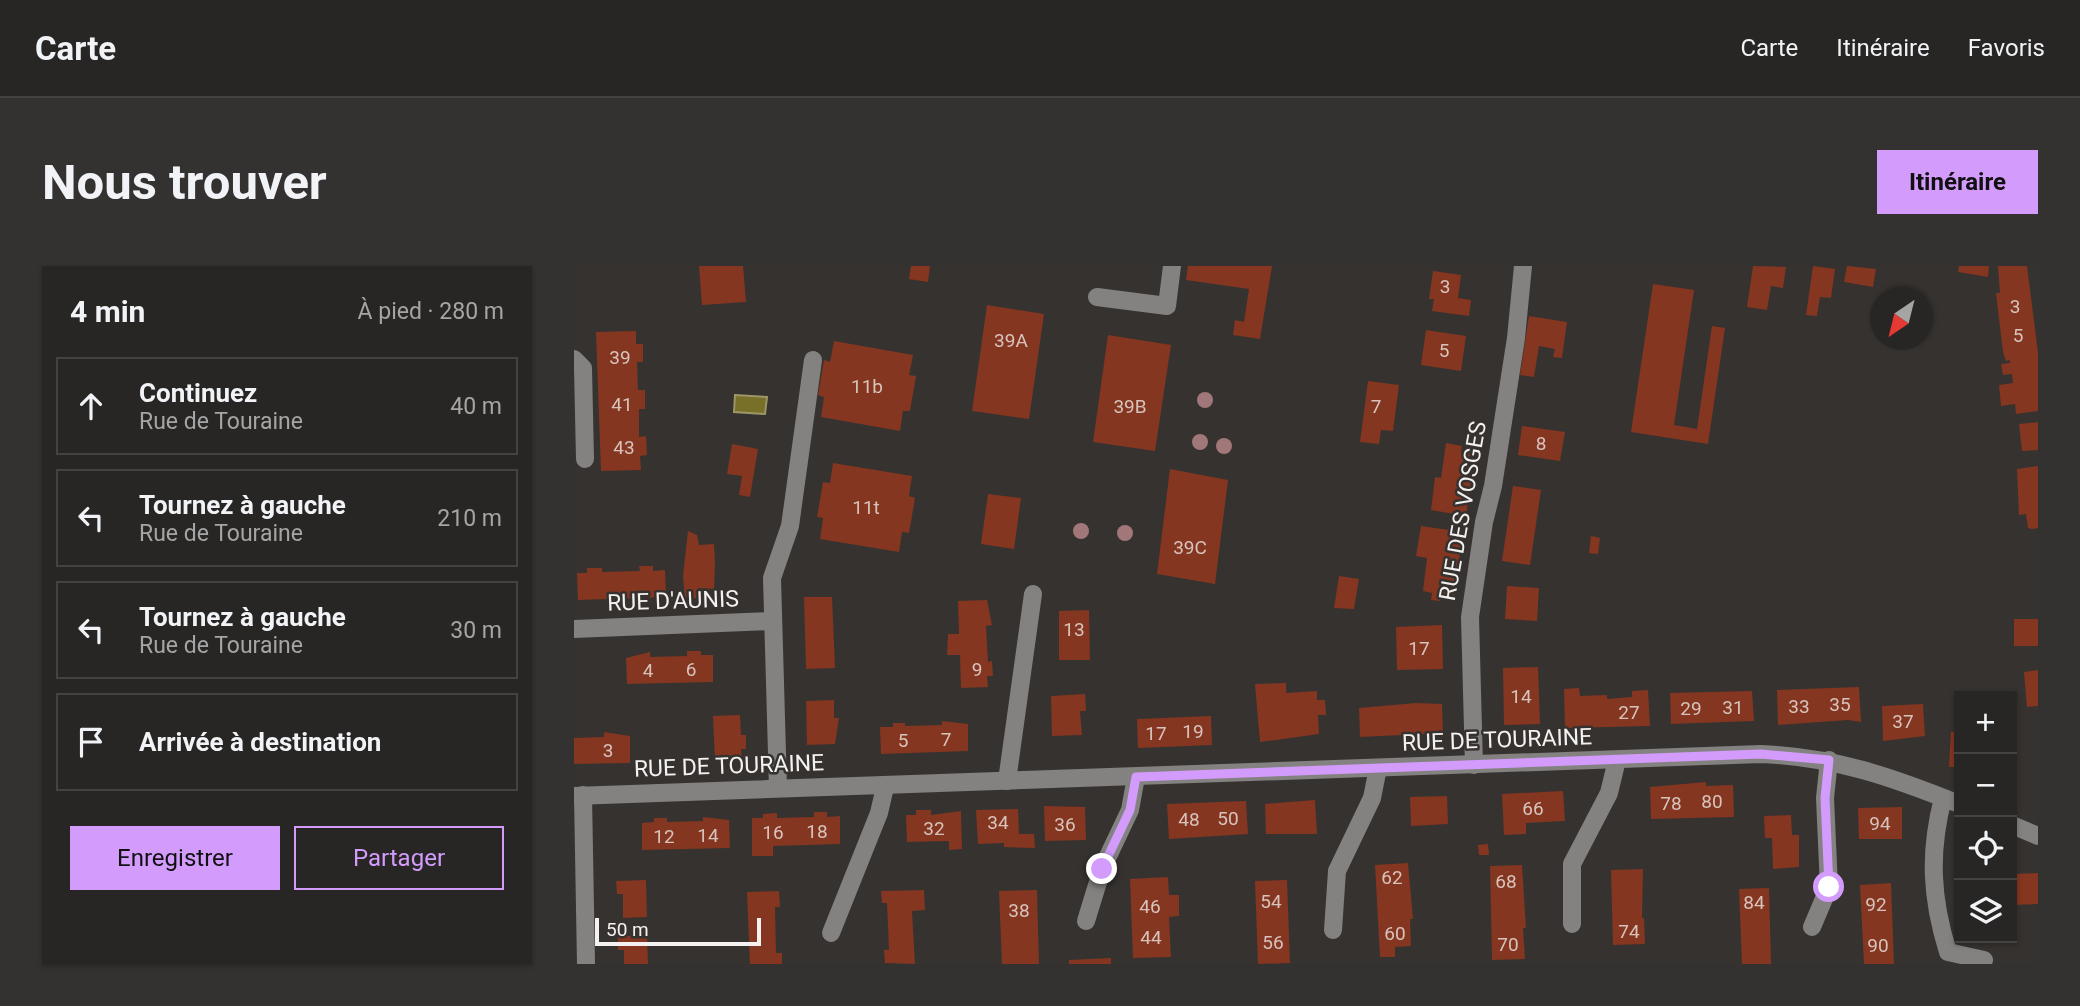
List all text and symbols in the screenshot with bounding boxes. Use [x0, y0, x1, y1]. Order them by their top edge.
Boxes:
text: Carte [35, 29, 116, 68]
text: Carte [1740, 34, 1798, 62]
text: Itinéraire [1836, 34, 1930, 62]
text: Favoris [1968, 34, 2045, 62]
button: Itinéraire [1877, 150, 2038, 214]
text: Nous trouver [42, 154, 327, 211]
house number: 3 [1440, 275, 1450, 298]
north arrow [1870, 287, 1933, 350]
text: 4 min [70, 294, 145, 329]
house number: 3 [2010, 295, 2020, 318]
text: À pied · 280 m [358, 298, 504, 325]
house number: 5 [2013, 324, 2023, 347]
house number: 39A [994, 329, 1028, 352]
house number: 5 [1439, 339, 1449, 362]
house number: 39 [609, 346, 631, 369]
house number: 11b [851, 375, 883, 398]
text: Continuez [139, 378, 257, 408]
icon: ahead [72, 387, 110, 425]
text: 40 m [450, 393, 502, 420]
house number: 41 [611, 393, 633, 416]
house number: 39B [1113, 395, 1147, 418]
house number: 7 [1371, 395, 1381, 418]
text: Rue de Touraine [139, 408, 303, 435]
street label: RUE DES VOSGES [1434, 419, 1492, 603]
house number: 8 [1536, 432, 1546, 455]
house number: 43 [613, 436, 635, 459]
text: Tournez à gauche [139, 490, 346, 520]
house number: 11t [852, 496, 880, 519]
icon: left [72, 499, 110, 537]
text: 210 m [437, 505, 502, 532]
text: Rue de Touraine [139, 520, 303, 547]
house number: 39C [1173, 536, 1207, 559]
street label: RUE D'AUNIS [607, 585, 739, 617]
text: Tournez à gauche [139, 602, 346, 632]
icon: left [72, 611, 110, 649]
text: 30 m [450, 617, 502, 644]
house number: 13 [1063, 618, 1085, 641]
text: Rue de Touraine [139, 632, 303, 659]
house number: 17 [1408, 637, 1430, 660]
house number: 6 [686, 658, 696, 681]
house number: 9 [972, 658, 982, 681]
house number: 4 [643, 659, 654, 682]
house number: 14 [1510, 685, 1532, 708]
map controls [1954, 691, 2017, 943]
button: + [1954, 691, 2017, 754]
house number: 35 [1829, 693, 1851, 716]
house number: 33 [1788, 695, 1810, 718]
house number: 31 [1722, 696, 1744, 719]
house number: 29 [1680, 697, 1702, 720]
house number: 27 [1618, 701, 1640, 724]
house number: 37 [1892, 710, 1914, 733]
house number: 19 [1182, 720, 1204, 743]
house number: 17 [1145, 722, 1167, 745]
icon: arrive [72, 723, 110, 761]
street label: RUE DE TOURAINE [1401, 723, 1593, 757]
text: Arrivée à destination [139, 727, 381, 757]
house number: 7 [941, 728, 951, 751]
house number: 5 [898, 729, 908, 752]
house number: 3 [603, 739, 613, 762]
street label: RUE DE TOURAINE [633, 749, 825, 783]
button: − [1954, 754, 2017, 817]
house number: 80 [1701, 790, 1723, 813]
house number: 78 [1660, 792, 1682, 815]
house number: 66 [1522, 797, 1544, 820]
house number: 50 [1217, 807, 1239, 830]
house number: 48 [1178, 808, 1200, 831]
house number: 34 [987, 811, 1009, 834]
house number: 94 [1869, 812, 1891, 835]
house number: 36 [1054, 813, 1076, 836]
house number: 32 [923, 817, 945, 840]
button: locate [1954, 817, 2017, 880]
house number: 18 [806, 820, 828, 843]
house number: 16 [762, 821, 784, 844]
house number: 14 [697, 824, 719, 847]
house number: 12 [653, 825, 675, 848]
button: Enregistrer [70, 826, 280, 890]
button: Partager [294, 826, 504, 890]
route end [1086, 853, 1117, 884]
house number: 62 [1381, 866, 1403, 889]
house number: 68 [1495, 870, 1517, 893]
route start [1813, 871, 1844, 902]
button: layers [1954, 880, 2017, 943]
house number: 54 [1260, 890, 1282, 913]
house number: 84 [1743, 891, 1765, 914]
house number: 92 [1865, 893, 1887, 916]
house number: 46 [1139, 895, 1161, 918]
house number: 38 [1008, 899, 1030, 922]
scale bar [595, 915, 761, 947]
text: 50 m [606, 918, 649, 941]
house number: 74 [1618, 920, 1640, 943]
house number: 60 [1384, 922, 1406, 945]
house number: 44 [1140, 926, 1162, 949]
house number: 56 [1262, 931, 1284, 954]
house number: 70 [1497, 933, 1519, 956]
house number: 90 [1867, 934, 1889, 957]

